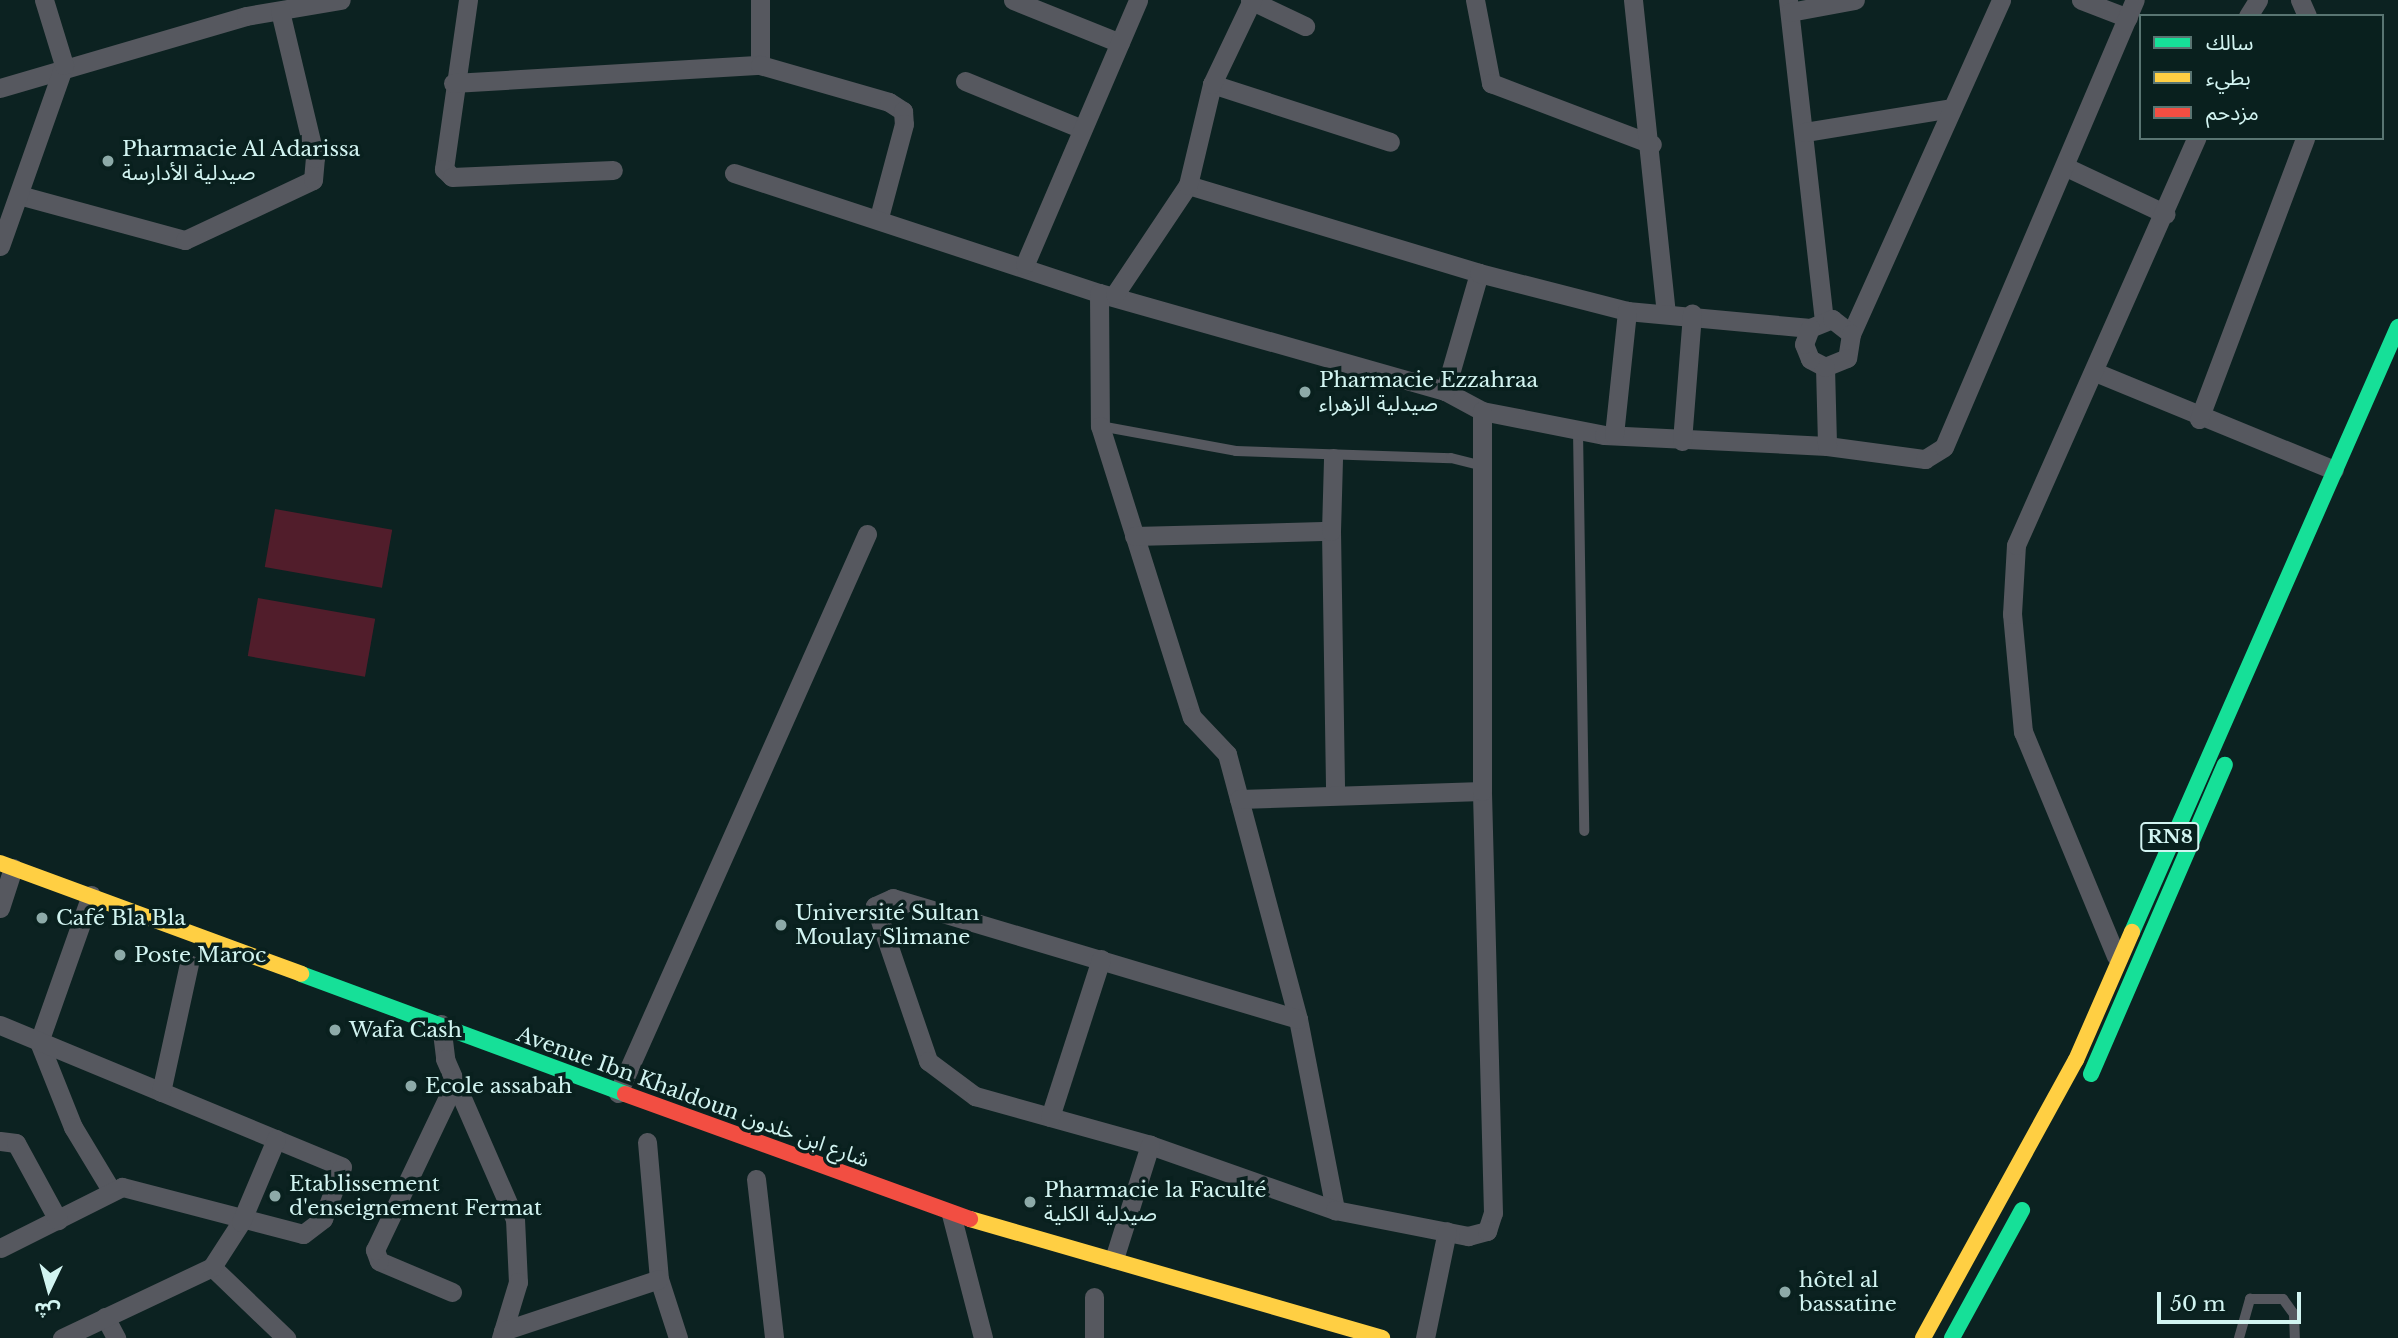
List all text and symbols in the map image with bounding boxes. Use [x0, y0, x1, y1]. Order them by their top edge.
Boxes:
legend [2139, 14, 2384, 140]
text: سالك [2206, 30, 2253, 56]
text: بطيء [2206, 65, 2251, 91]
text: مزدحم [2206, 100, 2259, 126]
place label: Pharmacie Al Adarissa صيدلية الأدارسة [122, 136, 362, 186]
marker: Pharmacie Al Adarissa صيدلية الأدارسة [100, 153, 116, 169]
place label: Pharmacie Ezzahraa صيدلية الزهراء [1319, 367, 1538, 417]
marker: Pharmacie Ezzahraa صيدلية الزهراء [1297, 384, 1313, 400]
road number: RN8 [2140, 822, 2200, 852]
place label: Université Sultan Moulay Slimane [795, 900, 980, 950]
place label: Café Bla Bla [56, 905, 186, 931]
marker: Café Bla Bla [34, 910, 50, 926]
marker: Université Sultan Moulay Slimane [773, 917, 789, 933]
place label: Poste Maroc [134, 942, 266, 968]
marker: Poste Maroc [112, 947, 128, 963]
place label: Wafa Cash [349, 1017, 462, 1043]
street label: Avenue Ibn Khaldoun شارع ابن خلدون [513, 1021, 873, 1173]
marker: Wafa Cash [327, 1022, 343, 1038]
place label: Ecole assabah [425, 1073, 572, 1099]
marker: Ecole assabah [403, 1078, 419, 1094]
place label: Etablissement d'enseignement Fermat [289, 1171, 542, 1221]
place label: Pharmacie la Faculté صيدلية الكلية [1044, 1177, 1267, 1227]
marker: Etablissement d'enseignement Fermat [267, 1188, 283, 1204]
marker: Pharmacie la Faculté صيدلية الكلية [1022, 1194, 1038, 1210]
north arrow [14, 1254, 84, 1324]
place label: hôtel al bassatine [1799, 1267, 1897, 1317]
scale bar [2160, 1278, 2304, 1322]
marker: hôtel al bassatine [1777, 1284, 1793, 1300]
text: 50 m [2170, 1291, 2225, 1317]
text: ش [33, 1298, 61, 1323]

